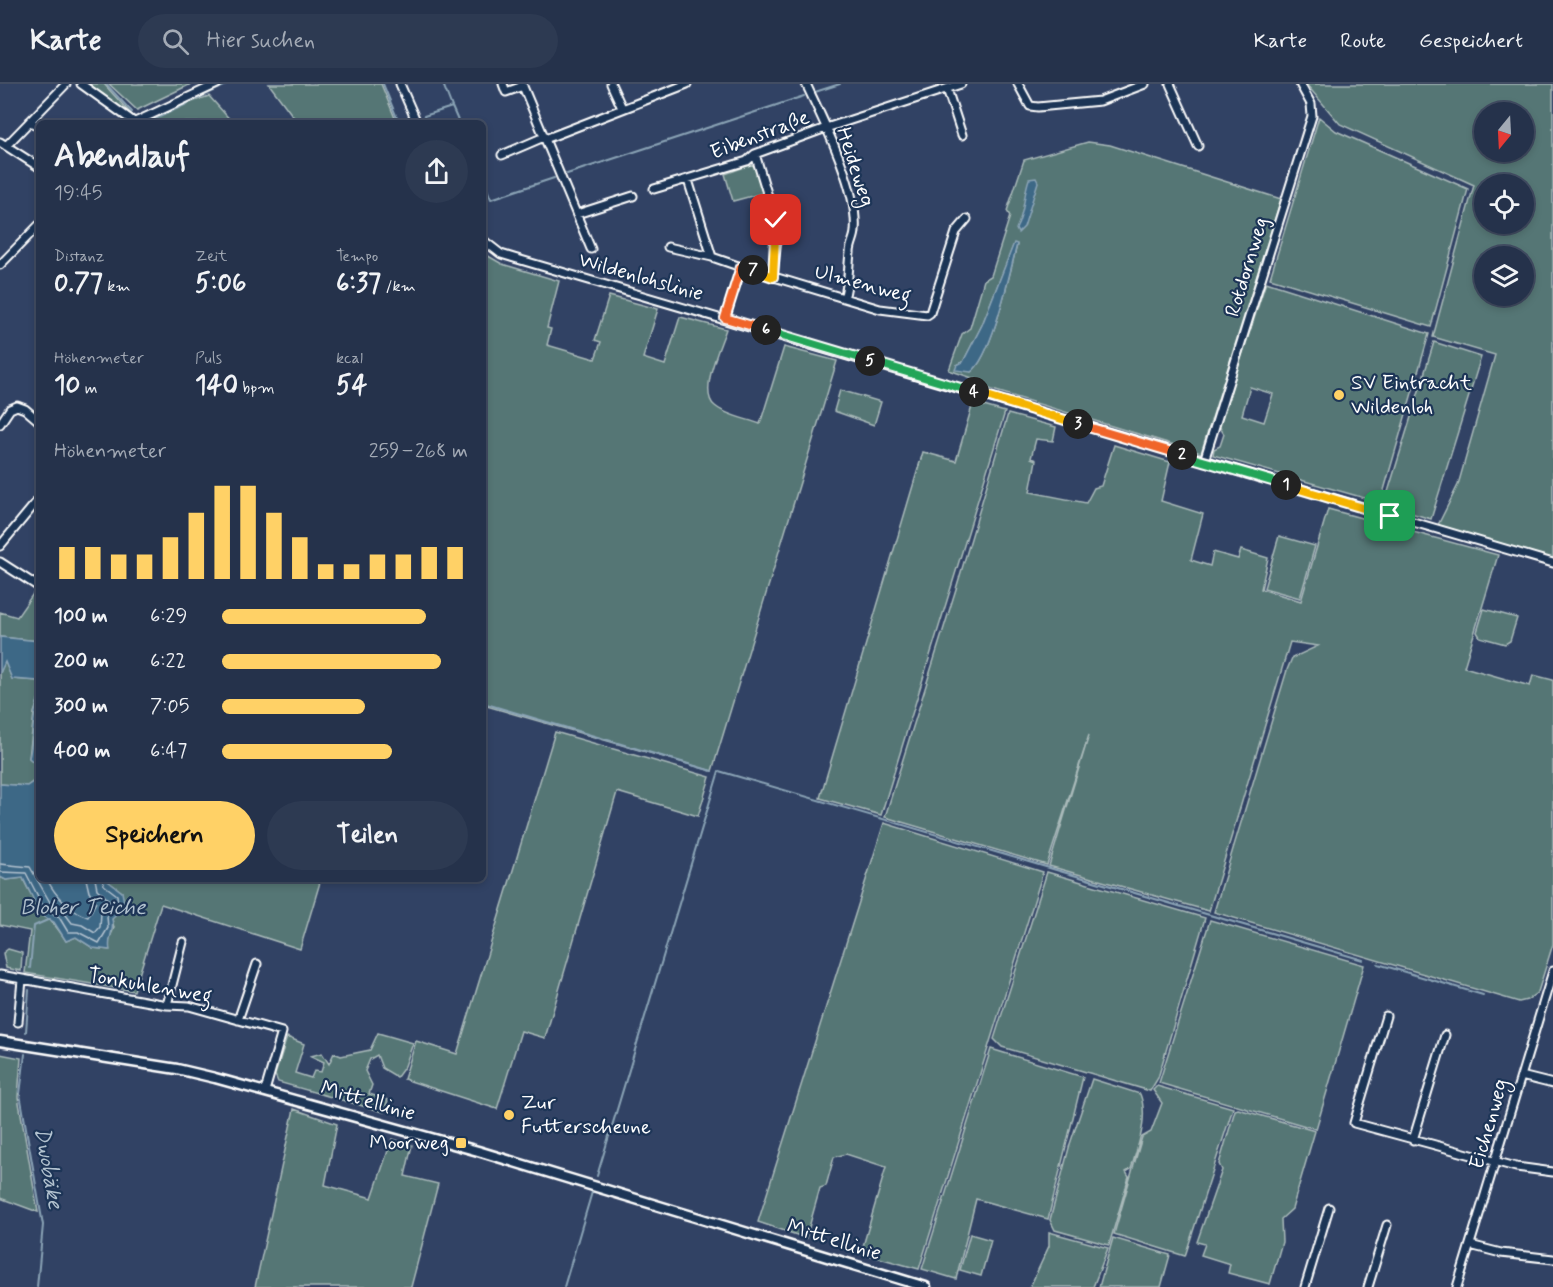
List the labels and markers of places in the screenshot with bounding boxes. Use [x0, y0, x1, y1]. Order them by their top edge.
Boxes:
pin [750, 194, 801, 245]
pin: 7 [738, 255, 768, 285]
pin: 6 [751, 315, 781, 345]
pin: 5 [855, 346, 885, 376]
place label: SV Eintracht Wildenloh [1351, 369, 1473, 421]
pin: 4 [959, 377, 989, 407]
marker: SV Eintracht Wildenloh [1332, 388, 1346, 402]
pin: 3 [1063, 409, 1093, 439]
pin: 2 [1167, 440, 1197, 470]
pin: 1 [1271, 470, 1301, 500]
pin [1364, 490, 1415, 541]
place label: Zur Futterscheune [521, 1089, 651, 1141]
marker: Zur Futterscheune [502, 1108, 516, 1122]
place label: Moorweg [369, 1129, 449, 1157]
marker: Moorweg [454, 1136, 468, 1150]

